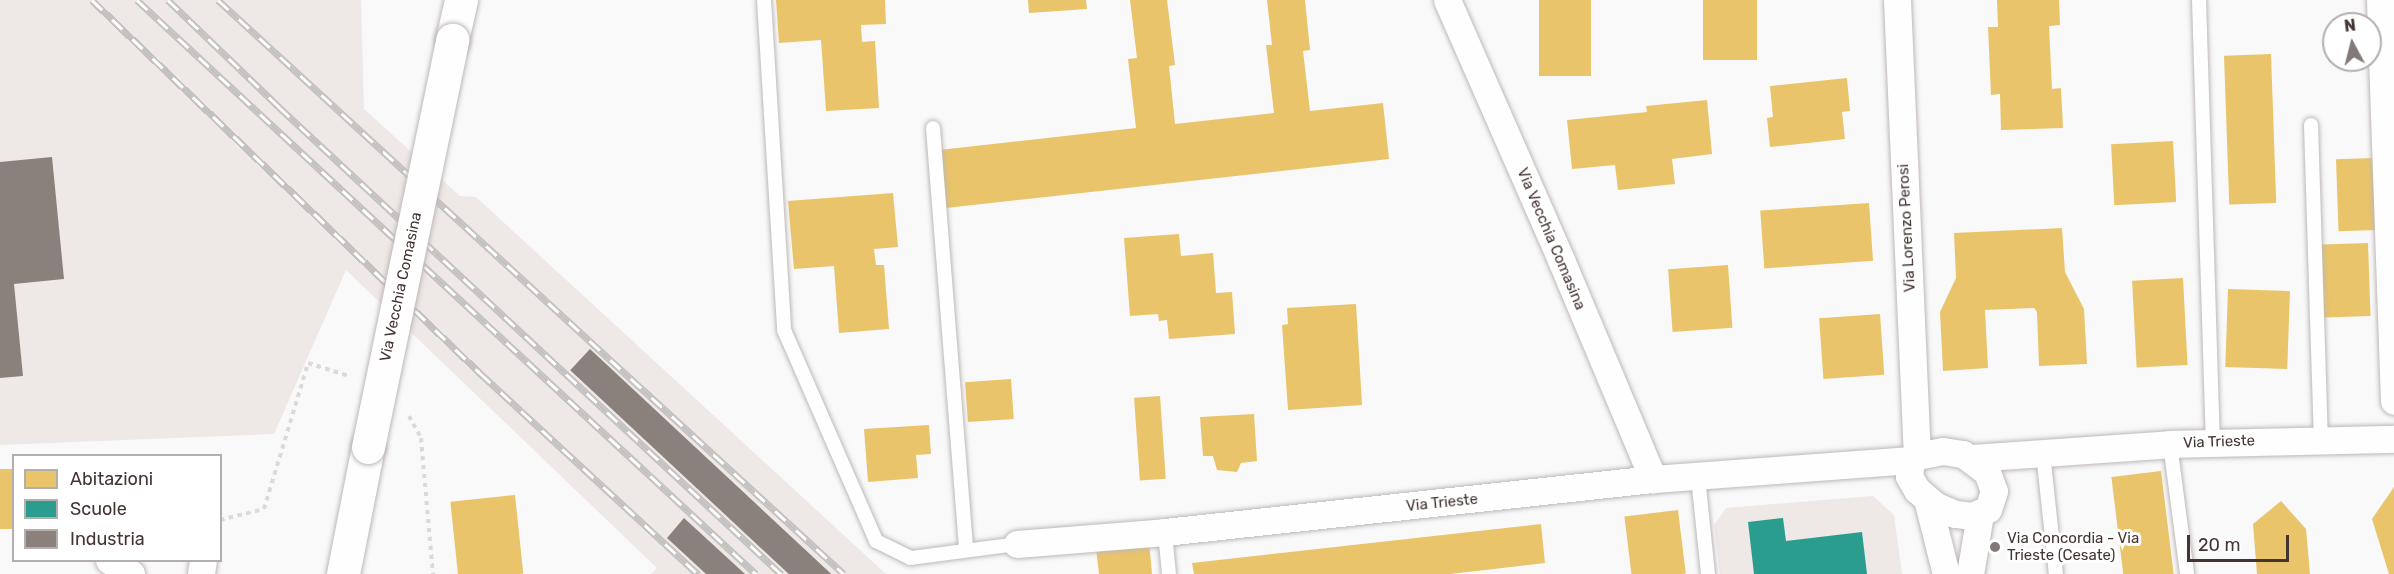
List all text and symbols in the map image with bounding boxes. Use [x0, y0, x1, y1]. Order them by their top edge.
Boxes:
north arrow [2322, 12, 2382, 72]
text: N [2343, 15, 2357, 36]
street label: Via Lorenzo Perosi [1895, 163, 1919, 293]
street label: Via Vecchia Comasina [1513, 165, 1589, 313]
street label: Via Vecchia Comasina [376, 210, 426, 364]
street label: Via Trieste [2182, 432, 2256, 452]
legend [12, 454, 222, 562]
text: Abitazioni [70, 468, 153, 490]
street label: Via Trieste [1405, 490, 1479, 516]
text: Scuole [70, 498, 127, 520]
scale bar [2190, 523, 2292, 561]
text: Industria [70, 528, 145, 550]
place label: Via Concordia - Via Trieste (Cesate) [2007, 529, 2140, 564]
text: 20 m [2198, 534, 2240, 556]
marker: Via Concordia - Via Trieste (Cesate) [1988, 540, 2002, 554]

